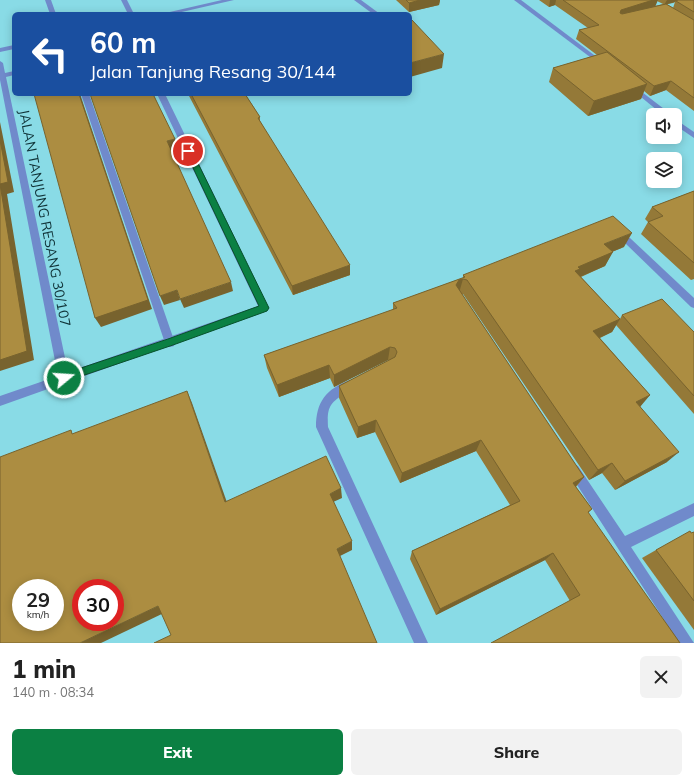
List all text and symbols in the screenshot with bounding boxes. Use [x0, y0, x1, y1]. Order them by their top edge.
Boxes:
text: 60 m [90, 25, 156, 60]
icon: left [24, 28, 76, 80]
text: Jalan Tanjung Resang 30/144 [90, 60, 336, 83]
street label: JALAN TANJUNG RESANG 30/107 [15, 108, 75, 328]
map controls [646, 108, 682, 188]
button: sound [646, 108, 682, 144]
pin [171, 134, 205, 168]
icon: arrive [177, 140, 199, 162]
button: layers [646, 152, 682, 188]
position arrow [43, 357, 85, 399]
speed limit sign: 30 [72, 579, 124, 631]
text: 29 [26, 587, 50, 612]
text: km/h [27, 608, 49, 621]
text: 1 min [12, 654, 76, 684]
button: close [640, 656, 682, 698]
text: 140 m · 08:34 [12, 684, 94, 700]
button: Exit [12, 729, 343, 775]
button: Share [351, 729, 682, 775]

